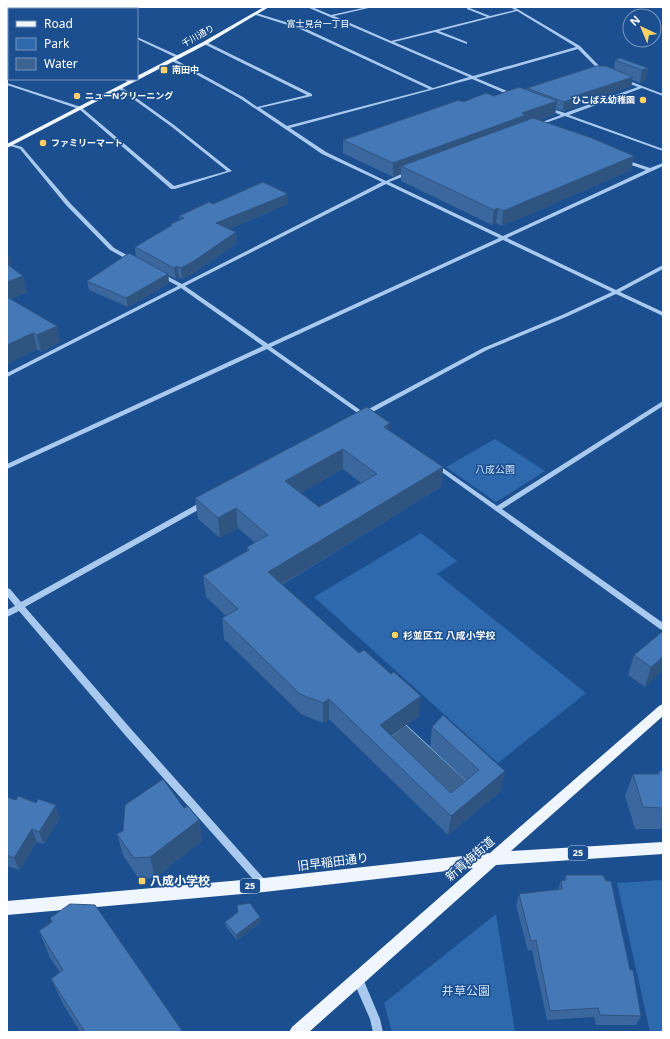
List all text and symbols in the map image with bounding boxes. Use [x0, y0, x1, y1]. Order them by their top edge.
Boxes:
legend [8, 8, 138, 80]
north arrow [622, 8, 662, 48]
text: N [626, 12, 643, 29]
text: Road [44, 15, 73, 32]
district label: 富士見台一丁目 [286, 17, 350, 30]
street label: 千川通り [179, 21, 217, 50]
text: Park [44, 35, 70, 52]
text: Water [44, 55, 78, 72]
place label: 南田中 [172, 63, 199, 76]
marker: 南田中 [159, 65, 169, 75]
place label: ニューNクリーニング [85, 89, 173, 102]
marker: ニューNクリーニング [72, 91, 82, 101]
place label: ひこばえ幼稚園 [572, 93, 635, 106]
marker: ひこばえ幼稚園 [638, 95, 648, 105]
place label: ファミリーマート [51, 136, 123, 149]
marker: ファミリーマート [38, 138, 48, 148]
park label: 八成公園 [475, 462, 515, 476]
place label: 杉並区立 八成小学校 [403, 628, 496, 642]
marker: 杉並区立 八成小学校 [390, 630, 400, 640]
street label: 新青梅街道 [441, 833, 498, 885]
road number: 25 [568, 846, 588, 860]
street label: 旧早稲田通り [296, 849, 370, 874]
place label: 八成小学校 [150, 872, 210, 889]
marker: 八成小学校 [137, 876, 147, 886]
road number: 25 [240, 879, 260, 893]
park label: 井草公園 [442, 982, 490, 999]

